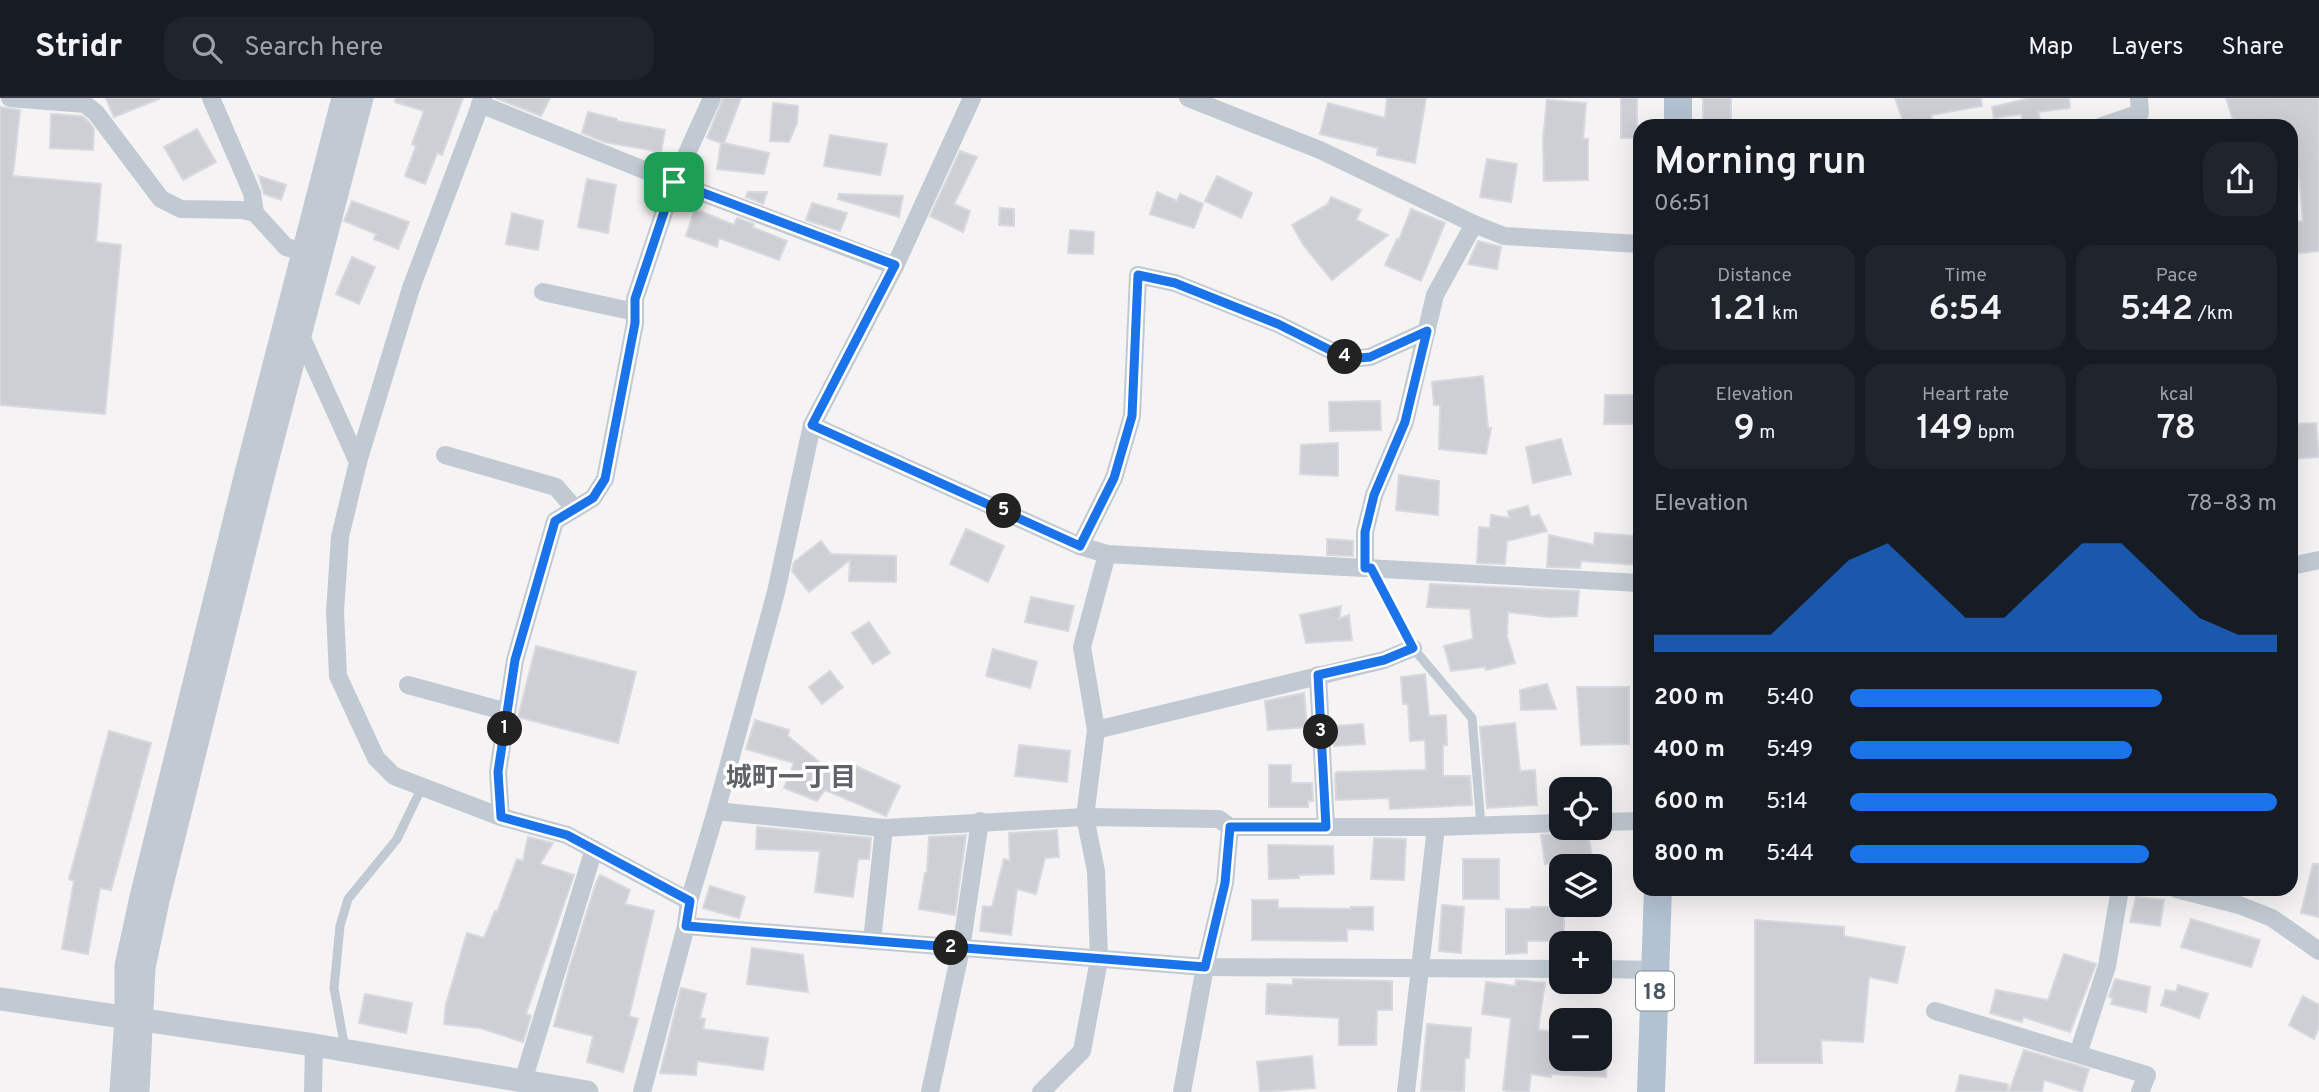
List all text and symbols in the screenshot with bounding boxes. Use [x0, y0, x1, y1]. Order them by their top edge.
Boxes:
search box [164, 17, 654, 80]
text: Stridr [35, 27, 122, 69]
icon: search [188, 29, 226, 67]
text: Search here [244, 32, 383, 65]
text: Map [2028, 33, 2073, 63]
text: Layers [2111, 33, 2183, 63]
text: Share [2221, 33, 2284, 63]
text: Morning run [1654, 139, 1867, 188]
button: share [2203, 142, 2277, 216]
pin [644, 152, 704, 212]
icon: arrive [655, 163, 693, 201]
text: 06:51 [1654, 190, 1711, 219]
text: Distance [1717, 264, 1792, 288]
text: Time [1944, 264, 1987, 288]
text: Pace [2156, 264, 2197, 288]
text: 1.21 [1711, 288, 1768, 332]
text: 6:54 [1928, 288, 2003, 332]
text: 5:42 [2120, 288, 2193, 332]
text: km [1768, 302, 1798, 326]
text: /km [2193, 302, 2233, 326]
pin: 4 [1328, 340, 1362, 374]
text: 4 [1338, 344, 1351, 368]
text: Elevation [1715, 383, 1794, 407]
text: Heart rate [1922, 383, 2009, 407]
text: kcal [2160, 383, 2193, 407]
text: 9 [1734, 407, 1755, 451]
text: 149 [1916, 407, 1973, 451]
text: 78 [2157, 407, 2196, 451]
text: m [1755, 421, 1775, 445]
text: bpm [1973, 421, 2015, 445]
text: Elevation [1654, 490, 1749, 519]
text: 78–83 m [2187, 490, 2277, 519]
pin: 5 [986, 494, 1021, 528]
text: 5 [998, 498, 1009, 522]
text: 200 m [1654, 684, 1724, 713]
text: 5:40 [1766, 684, 1815, 713]
pin: 1 [488, 712, 522, 746]
pin: 3 [1304, 714, 1338, 750]
text: 1 [501, 716, 508, 740]
text: 3 [1315, 719, 1326, 743]
text: 400 m [1654, 736, 1725, 765]
text: 5:49 [1766, 736, 1813, 765]
district label: 城町一丁目 [726, 763, 856, 796]
map controls [1549, 777, 1612, 1071]
button: locate [1549, 777, 1612, 840]
text: 600 m [1654, 788, 1724, 817]
text: 5:14 [1766, 788, 1808, 817]
text: 800 m [1654, 840, 1724, 869]
text: 5:44 [1766, 840, 1814, 869]
button: layers [1549, 854, 1612, 917]
pin: 2 [934, 930, 968, 966]
button: + [1549, 931, 1612, 994]
text: 2 [945, 935, 956, 959]
road number: 18 [1636, 972, 1674, 1010]
button: − [1549, 1008, 1612, 1071]

